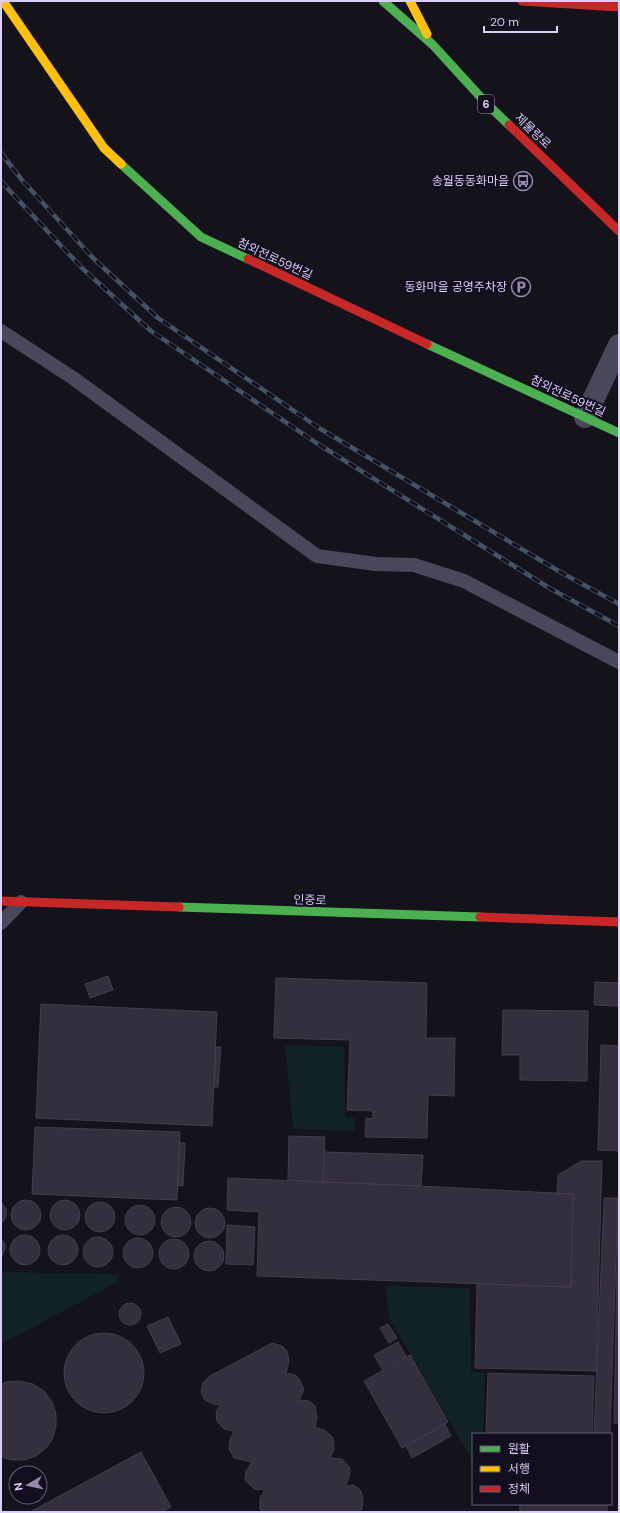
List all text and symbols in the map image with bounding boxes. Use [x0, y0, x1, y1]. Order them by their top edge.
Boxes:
scale bar [484, 8, 557, 34]
text: 20 m [490, 14, 519, 30]
road number: 6 [478, 95, 494, 113]
street label: 제물량로 [512, 110, 554, 152]
bus stop icon: 송월동동화마을 [512, 170, 534, 192]
place label: 송월동동화마을 [432, 173, 509, 189]
street label: 참외전로59번길 [235, 235, 315, 283]
parking icon: 동화마을 공영주차장 [510, 276, 532, 298]
place label: 동화마을 공영주차장 [404, 279, 507, 295]
street label: 참외전로59번길 [528, 372, 608, 420]
street label: 인중로 [293, 891, 327, 909]
legend [472, 1433, 612, 1505]
text: 원활 [508, 1441, 530, 1457]
text: 서행 [508, 1461, 530, 1477]
north arrow [8, 1465, 48, 1505]
text: 정체 [508, 1481, 530, 1497]
text: N [11, 1482, 26, 1492]

